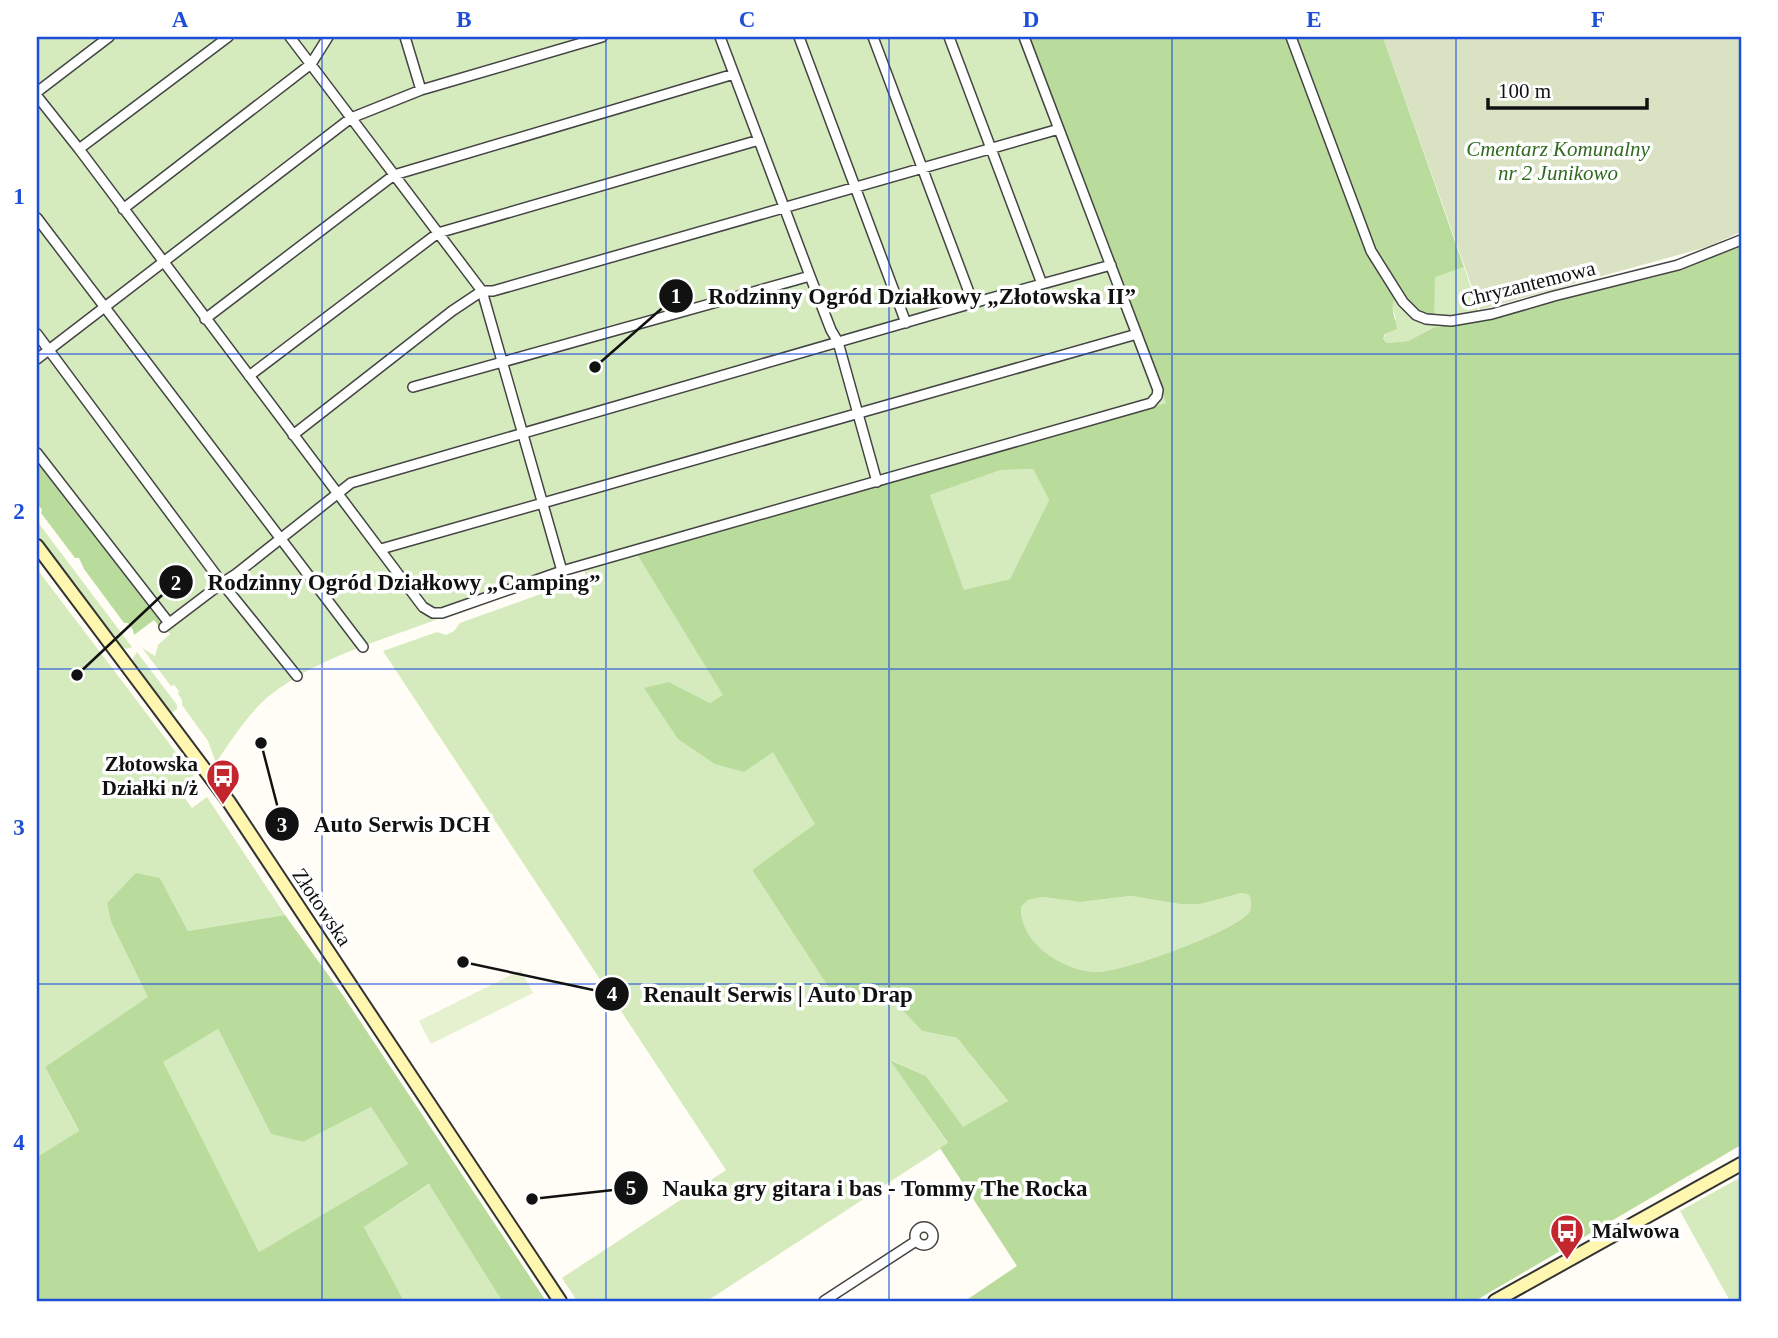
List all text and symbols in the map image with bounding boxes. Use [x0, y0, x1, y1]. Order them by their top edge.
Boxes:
text: A [172, 7, 189, 32]
text: B [456, 7, 472, 32]
text: C [739, 7, 755, 32]
text: D [1023, 7, 1039, 32]
text: E [1306, 7, 1322, 32]
text: F [1591, 7, 1605, 32]
scale bar [1488, 66, 1647, 110]
text: 100 m [1498, 79, 1551, 103]
park label: Cmentarz Komunalny nr 2 Junikowo [1466, 137, 1651, 185]
text: 1 [13, 184, 25, 209]
street label: Chryzantemowa [1458, 256, 1598, 312]
callout: Rodzinny Ogród Działkowy „Złotowska II” [659, 274, 1150, 318]
text: 1 [671, 284, 681, 308]
text: Rodzinny Ogród Działkowy „Złotowska II” [708, 284, 1136, 309]
text: 2 [13, 499, 25, 524]
callout: Rodzinny Ogród Działkowy „Camping” [159, 560, 614, 604]
text: Rodzinny Ogród Działkowy „Camping” [208, 570, 600, 595]
text: 2 [171, 571, 181, 595]
place label: Złotowska Działki n/ż [102, 752, 198, 800]
bus stop icon: Złotowska Działki n/ż [204, 757, 242, 806]
callout: Auto Serwis DCH [265, 802, 504, 846]
text: Auto Serwis DCH [314, 812, 490, 837]
text: 3 [277, 813, 287, 837]
text: 3 [13, 815, 25, 840]
street label: Złotowska [287, 864, 357, 951]
callout: Renault Serwis | Auto Drap [594, 972, 928, 1016]
text: 4 [607, 982, 618, 1006]
text: Renault Serwis | Auto Drap [643, 982, 913, 1007]
text: 4 [13, 1130, 25, 1155]
callout: Nauka gry gitara i bas - Tommy The Rocka [613, 1166, 1102, 1210]
text: 5 [626, 1176, 636, 1200]
text: Nauka gry gitara i bas - Tommy The Rocka [662, 1176, 1088, 1201]
bus stop icon: Malwowa [1548, 1212, 1586, 1261]
place label: Malwowa [1592, 1219, 1680, 1243]

